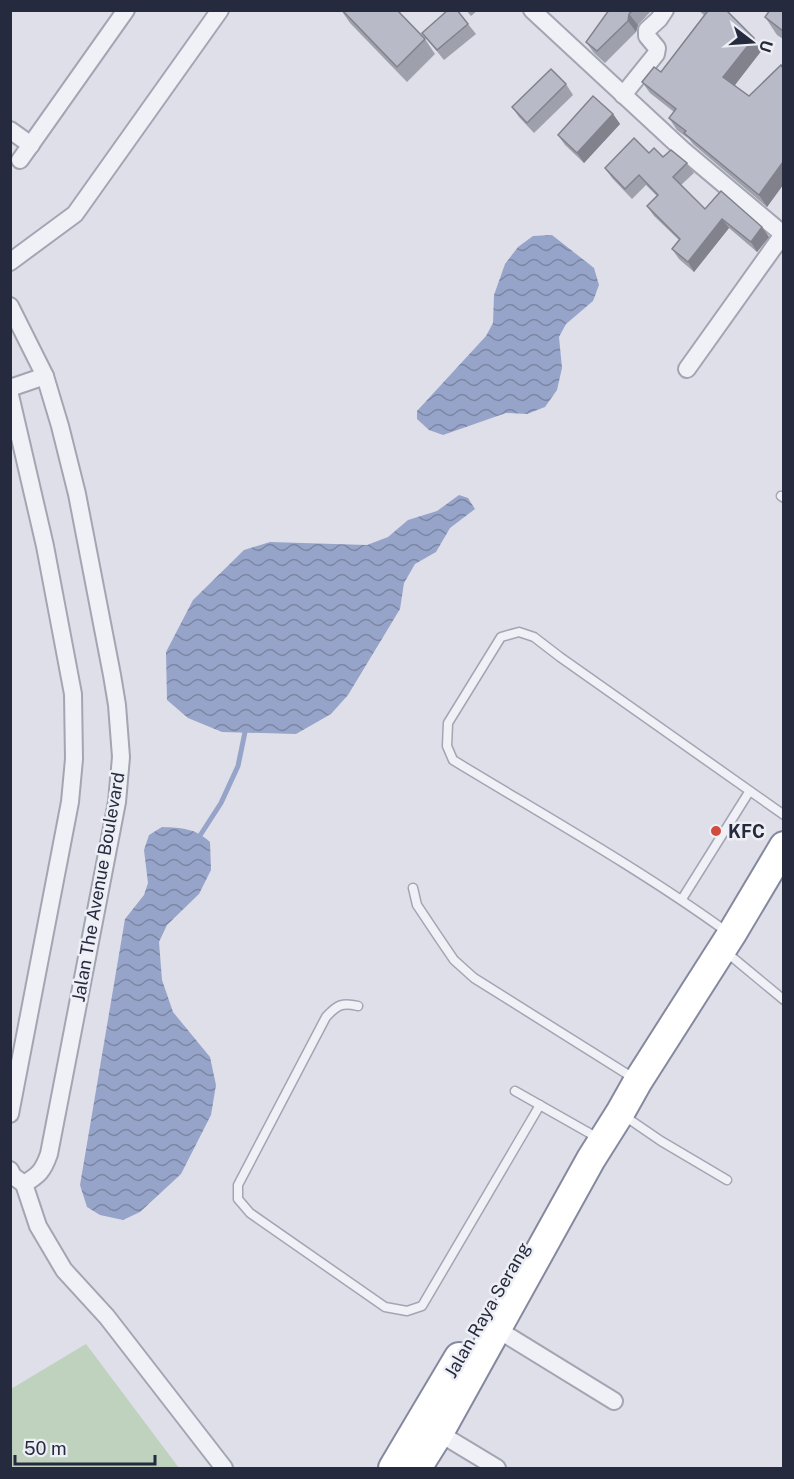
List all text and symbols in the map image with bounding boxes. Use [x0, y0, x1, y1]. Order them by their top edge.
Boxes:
north arrow [722, 12, 782, 72]
text: U [755, 38, 777, 55]
street label: Jalan The Avenue Boulevard [67, 770, 129, 1004]
place label: KFC [728, 821, 765, 842]
marker: KFC [709, 824, 723, 838]
street label: Jalan Raya Serang [440, 1239, 534, 1381]
scale bar [15, 1428, 154, 1466]
text: 50 m [24, 1438, 67, 1459]

